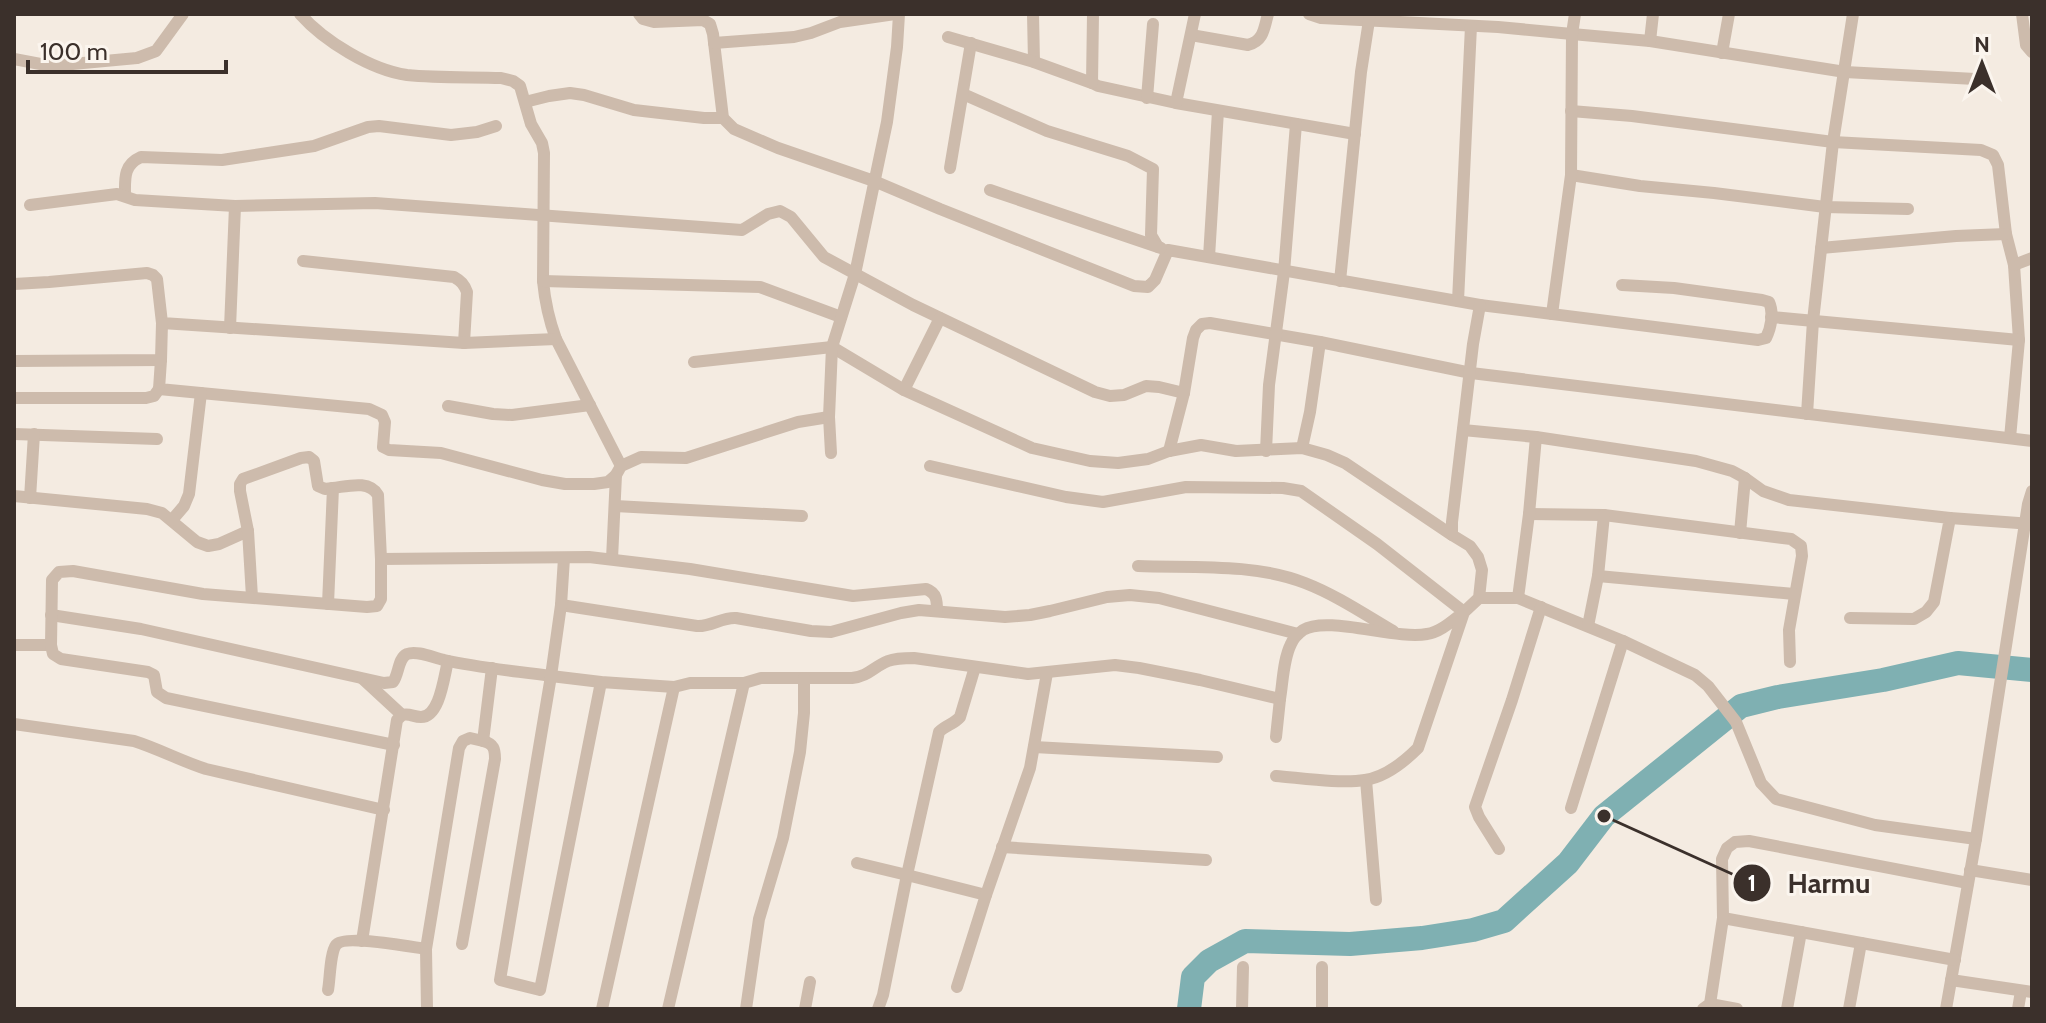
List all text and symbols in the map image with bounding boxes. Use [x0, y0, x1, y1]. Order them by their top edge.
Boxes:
scale bar [28, 24, 226, 74]
north arrow [1942, 24, 2022, 104]
text: N [1974, 31, 1990, 58]
text: 100 m [40, 37, 108, 66]
callout: Harmu [1732, 857, 1887, 909]
text: Harmu [1787, 866, 1871, 900]
text: 1 [1748, 868, 1756, 897]

